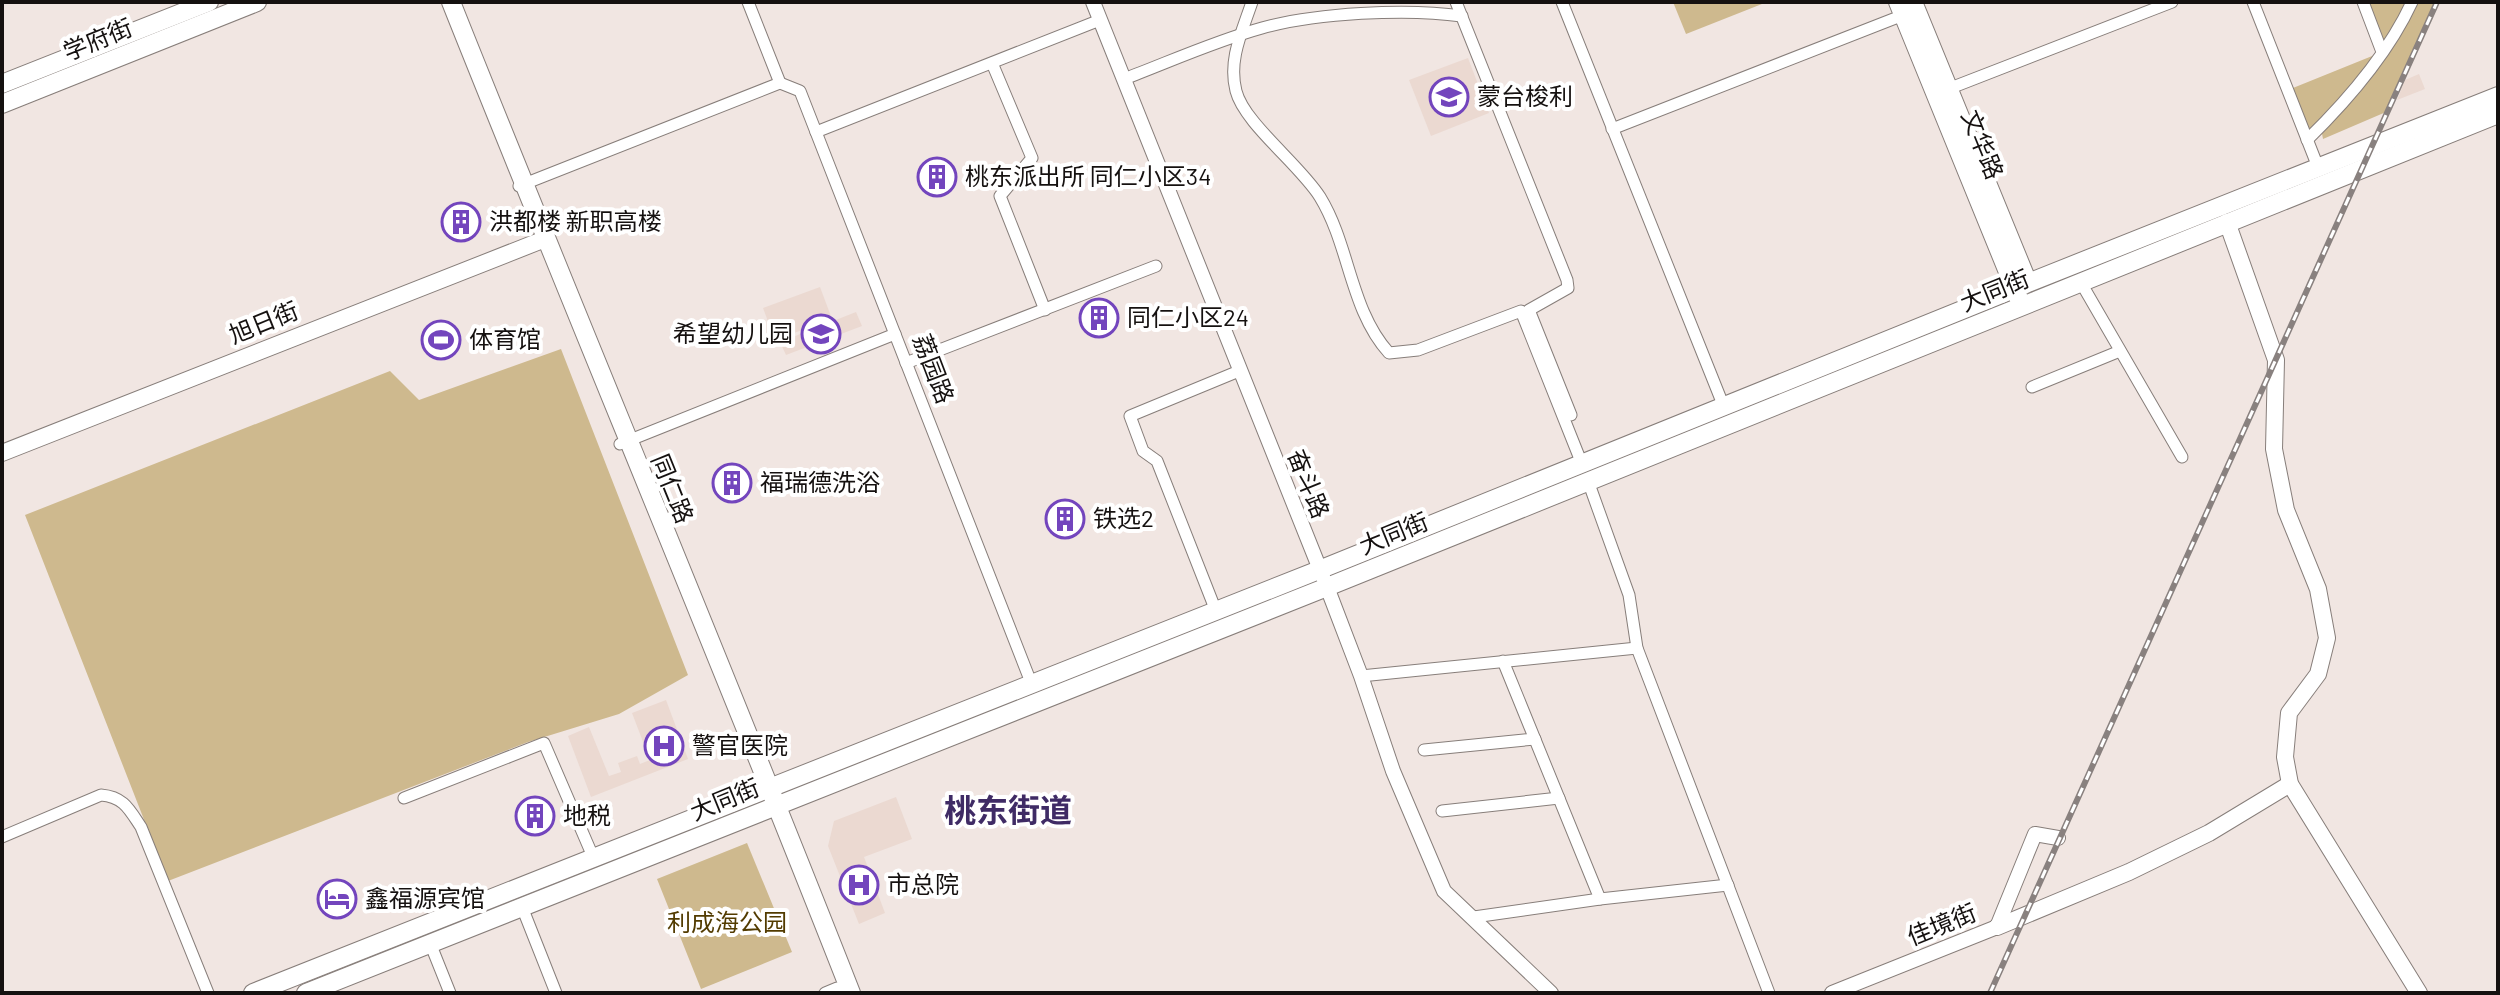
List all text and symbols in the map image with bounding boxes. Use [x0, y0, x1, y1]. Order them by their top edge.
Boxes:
street label: 学府街 [59, 12, 136, 66]
school or university icon: 蒙台梭利 [1428, 76, 1470, 118]
place label: 蒙台梭利 [1477, 81, 1573, 110]
street label: 文华路 [1956, 106, 2010, 183]
building icon: 桃东派出所 同仁小区34 [916, 156, 958, 198]
place label: 桃东派出所 同仁小区34 [965, 161, 1211, 190]
building icon: 洪都楼 新职高楼 [440, 201, 482, 243]
place label: 洪都楼 新职高楼 [489, 206, 662, 235]
street label: 大同街 [1956, 263, 2033, 317]
street label: 旭日街 [225, 295, 302, 349]
building icon: 同仁小区24 [1078, 297, 1120, 339]
place label: 同仁小区24 [1127, 302, 1249, 331]
school or university icon: 希望幼儿园 [800, 313, 842, 355]
place label: 希望幼儿园 [673, 318, 793, 347]
sports icon: 体育馆 [420, 319, 462, 361]
place label: 体育馆 [469, 324, 541, 353]
street label: 荔园路 [908, 330, 961, 407]
street label: 奋斗路 [1282, 445, 1336, 522]
street label: 同仁路 [646, 450, 700, 527]
building icon: 福瑞德洗浴 [711, 462, 753, 504]
place label: 福瑞德洗浴 [760, 467, 880, 496]
building icon: 铁选2 [1044, 498, 1086, 540]
place label: 铁选2 [1093, 503, 1154, 532]
street label: 大同街 [1355, 506, 1432, 560]
hospital icon: 警官医院 [643, 725, 685, 767]
place label: 警官医院 [692, 730, 788, 759]
street label: 大同街 [686, 772, 763, 826]
district label: 桃东街道 [944, 790, 1072, 828]
building icon: 地税 [514, 795, 556, 837]
place label: 地税 [563, 800, 611, 829]
hospital icon: 市总院 [838, 864, 880, 906]
place label: 市总院 [887, 869, 959, 898]
hotel icon: 鑫福源宾馆 [316, 878, 358, 920]
place label: 鑫福源宾馆 [365, 883, 485, 912]
street label: 佳境街 [1903, 897, 1980, 951]
park label: 利成海公园 [667, 907, 787, 936]

